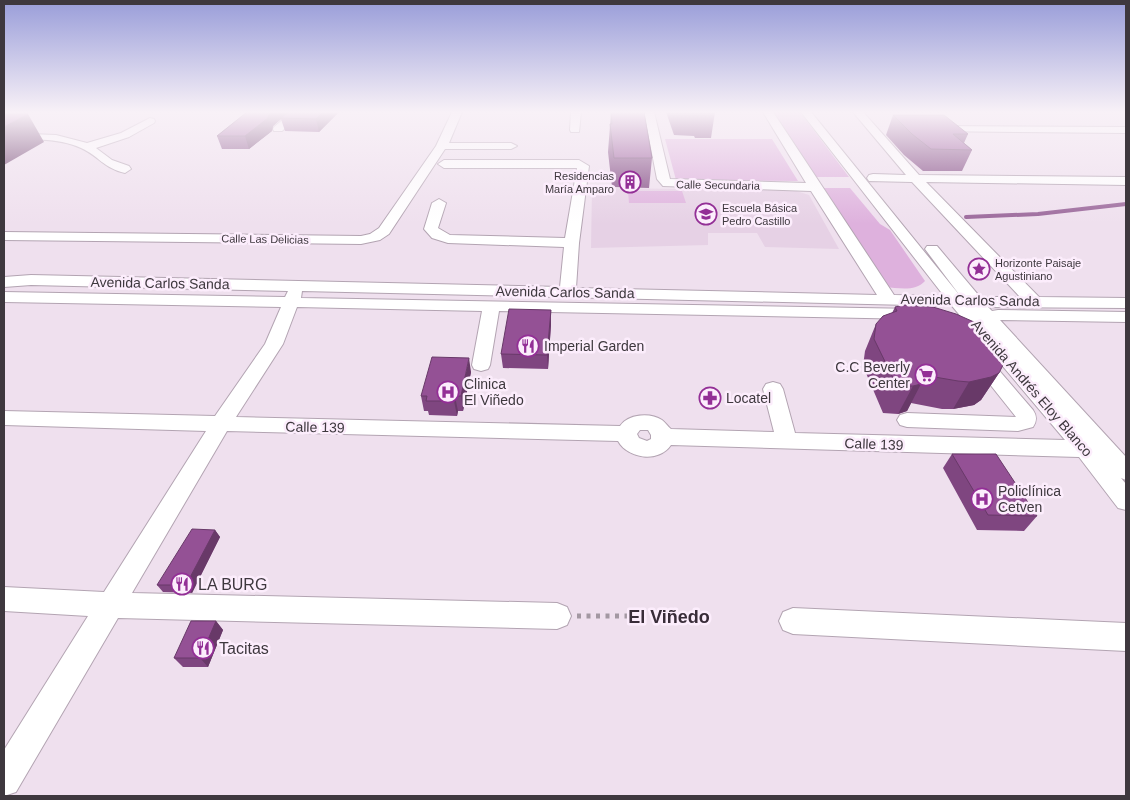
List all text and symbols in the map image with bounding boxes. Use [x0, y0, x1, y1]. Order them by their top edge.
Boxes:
place label: Residencias María Amparo [545, 170, 614, 195]
building icon: Residencias María Amparo [618, 170, 642, 194]
street label: Calle Secundaria [676, 178, 761, 192]
school or university icon: Escuela Básica Pedro Castillo [694, 202, 718, 226]
place label: Escuela Básica Pedro Castillo [722, 202, 798, 227]
street label: Calle Las Delicias [221, 232, 309, 246]
place icon: Horizonte Paisaje Agustiniano [967, 257, 991, 281]
place label: Horizonte Paisaje Agustiniano [995, 257, 1081, 282]
street label: Avenida Carlos Sanda [90, 274, 230, 292]
street label: Avenida Carlos Sanda [495, 283, 635, 301]
street label: Avenida Carlos Sanda [900, 291, 1040, 309]
street label: Avenida Andrés Eloy Blanco [968, 316, 1096, 460]
restaurant icon: Imperial Garden [516, 334, 540, 358]
place label: Imperial Garden [544, 338, 644, 354]
place label: C.C Beverly Center [835, 359, 910, 391]
supermarket icon: C.C Beverly Center [914, 363, 938, 387]
place label: Clinica El Viñedo [464, 376, 524, 408]
hospital icon: Clinica El Viñedo [436, 380, 460, 404]
pharmacy icon: Locatel [698, 386, 722, 410]
place label: Locatel [726, 390, 771, 406]
street label: Calle 139 [285, 418, 345, 436]
street label: Calle 139 [844, 435, 904, 453]
place label: Policlínica Cetven [998, 483, 1061, 515]
hospital icon: Policlínica Cetven [970, 487, 994, 511]
restaurant icon: LA BURG [170, 572, 194, 596]
place label: LA BURG [198, 576, 267, 593]
district label: El Viñedo [628, 607, 710, 627]
restaurant icon: Tacitas [191, 636, 215, 660]
place label: Tacitas [219, 640, 269, 657]

